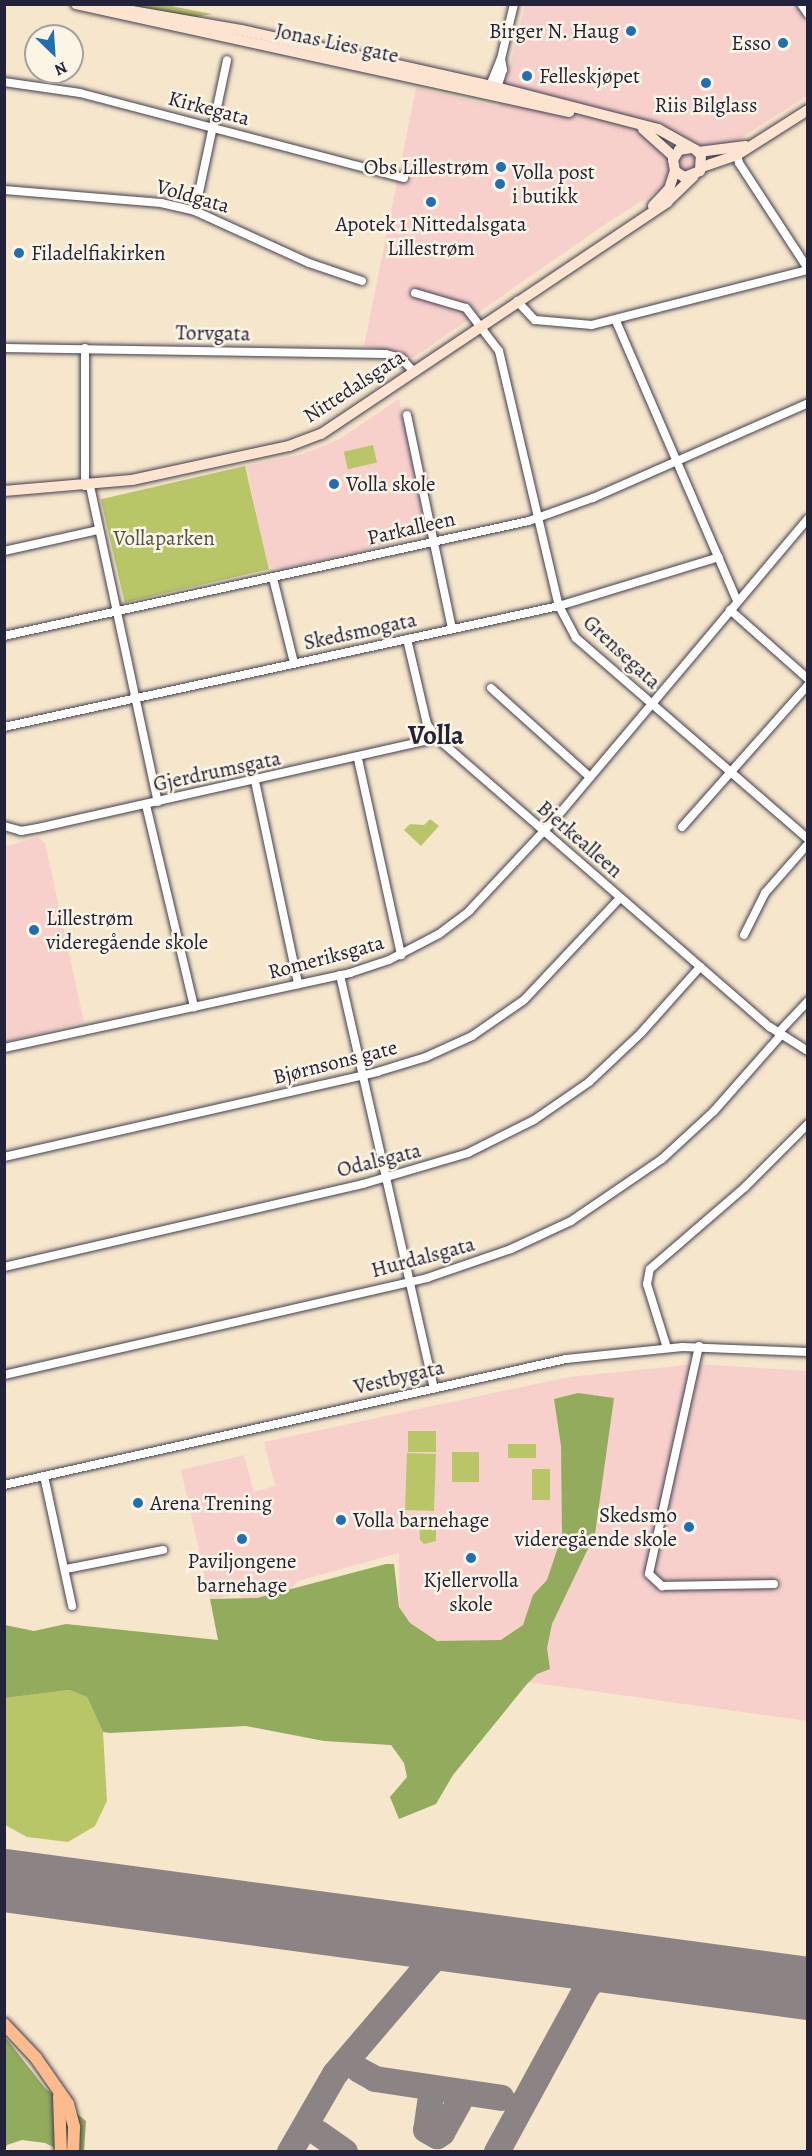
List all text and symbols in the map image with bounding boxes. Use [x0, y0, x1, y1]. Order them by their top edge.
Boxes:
street label: Jonas Lies gate [273, 18, 401, 68]
place label: Birger N. Haug [488, 18, 619, 44]
north arrow [24, 24, 84, 84]
marker: Birger N. Haug [624, 24, 638, 38]
place label: Esso [731, 30, 771, 56]
marker: Esso [776, 36, 790, 50]
text: N [51, 56, 71, 81]
place label: Felleskjøpet [539, 63, 640, 89]
marker: Felleskjøpet [520, 69, 534, 83]
marker: Riis Bilglass [699, 76, 713, 90]
street label: Kirkegata [166, 85, 252, 131]
place label: Riis Bilglass [655, 92, 757, 118]
place label: Obs Lillestrøm [364, 154, 489, 180]
place label: Volla post i butikk [512, 159, 595, 209]
marker: Obs Lillestrøm [494, 160, 508, 174]
street label: Voldgata [154, 174, 232, 218]
marker: Volla post i butikk [493, 177, 507, 191]
marker: Apotek 1 Nittedalsgata Lillestrøm [424, 195, 438, 209]
place label: Apotek 1 Nittedalsgata Lillestrøm [335, 211, 527, 261]
place label: Filadelfiakirken [31, 240, 165, 266]
marker: Filadelfiakirken [12, 246, 26, 260]
street label: Torvgata [175, 320, 251, 346]
street label: Nittedalsgata [299, 344, 409, 428]
place label: Volla skole [346, 471, 435, 497]
marker: Volla skole [327, 477, 341, 491]
street label: Parkalleen [365, 506, 457, 550]
park label: Vollaparken [113, 525, 215, 551]
street label: Skedsmogata [301, 607, 419, 655]
street label: Grensegata [578, 610, 666, 694]
district label: Volla [408, 720, 464, 752]
street label: Gjerdrumsgata [151, 745, 283, 797]
street label: Bjerkealleen [532, 795, 628, 883]
place label: Lillestrøm videregående skole [46, 905, 208, 955]
marker: Lillestrøm videregående skole [27, 923, 41, 937]
street label: Romeriksgata [265, 929, 387, 985]
street label: Bjørnsons gate [270, 1034, 400, 1090]
street label: Odalsgata [334, 1137, 424, 1183]
street label: Hurdalsgata [368, 1231, 478, 1283]
street label: Vestbygata [351, 1354, 447, 1400]
place label: Arena Trening [150, 1490, 272, 1516]
marker: Arena Trening [131, 1496, 145, 1510]
place label: Skedsmo videregående skole [515, 1502, 677, 1552]
place label: Volla barnehage [353, 1507, 489, 1533]
marker: Volla barnehage [334, 1513, 348, 1527]
marker: Skedsmo videregående skole [682, 1520, 696, 1534]
marker: Paviljongene barnehage [235, 1532, 249, 1546]
place label: Paviljongene barnehage [188, 1548, 296, 1598]
marker: Kjellervolla skole [464, 1551, 478, 1565]
place label: Kjellervolla skole [423, 1567, 519, 1617]

